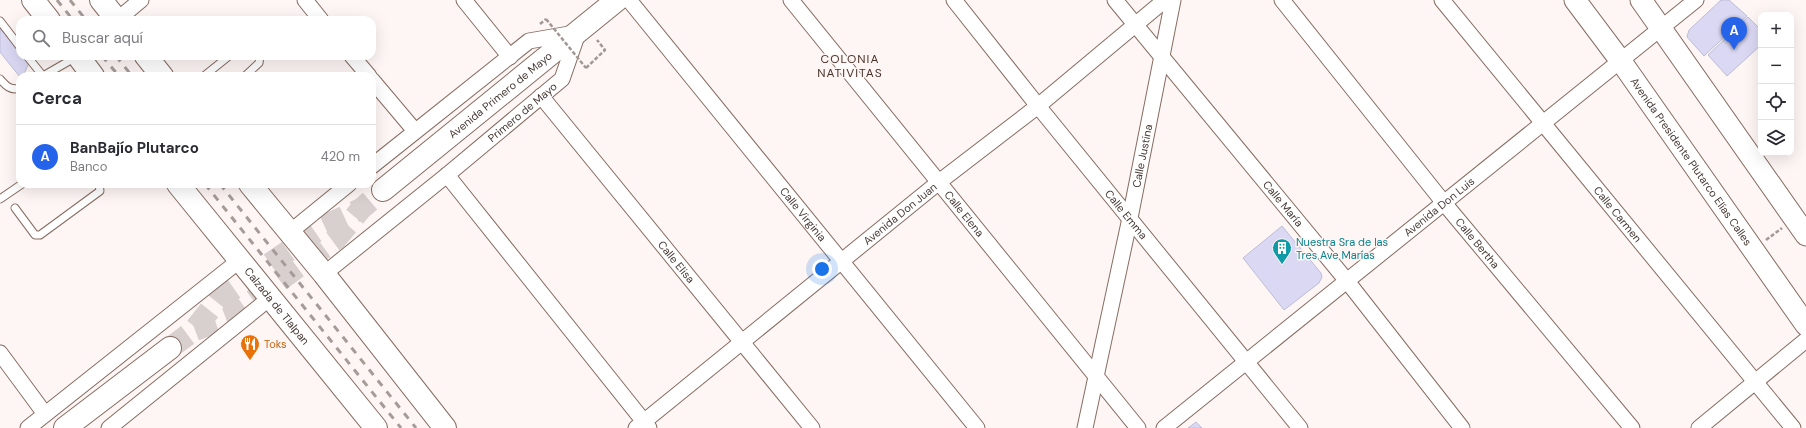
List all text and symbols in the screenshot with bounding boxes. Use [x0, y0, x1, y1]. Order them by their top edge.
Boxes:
map controls [1758, 12, 1794, 156]
button: + [1758, 12, 1794, 48]
search box [16, 16, 376, 60]
pin: A [1721, 17, 1747, 50]
icon: search [30, 27, 52, 49]
text: Buscar aquí [62, 28, 143, 48]
button: − [1758, 48, 1794, 84]
street label: Avenida Primero de Mayo [446, 49, 554, 141]
district label: COLONIA NATIVITAS [817, 51, 883, 81]
street label: Avenida Presidente Plutarco Elías Calles [1627, 75, 1755, 248]
street label: Primero de Mayo [485, 79, 559, 145]
button: locate [1758, 84, 1794, 120]
text: Cerca [32, 87, 82, 109]
button: layers [1758, 120, 1794, 156]
street label: Calle Justina [1129, 123, 1155, 189]
text: BanBajío Plutarco [70, 138, 199, 158]
text: A [40, 148, 50, 165]
text: 420 m [321, 148, 360, 165]
text: Banco [70, 158, 108, 175]
street label: Avenida Don Luis [1401, 174, 1477, 239]
street label: Calle María [1260, 178, 1306, 230]
street label: Avenida Don Juan [860, 180, 940, 248]
street label: Calle Carmen [1591, 183, 1645, 245]
street label: Calle Virginia [777, 184, 829, 244]
street label: Calle Emma [1102, 187, 1151, 242]
street label: Calle Elena [941, 188, 987, 239]
street label: Calle Bertha [1452, 215, 1503, 271]
place label: Nuestra Sra de las Tres Ave Marías [1296, 235, 1388, 262]
building icon: Nuestra Sra de las Tres Ave Marías [1271, 237, 1293, 265]
street label: Calle Elisa [655, 238, 698, 286]
your location [812, 259, 832, 279]
street label: Calzada de Tlalpan [241, 264, 312, 347]
restaurant icon: Toks [239, 333, 261, 361]
place label: Toks [264, 337, 286, 351]

